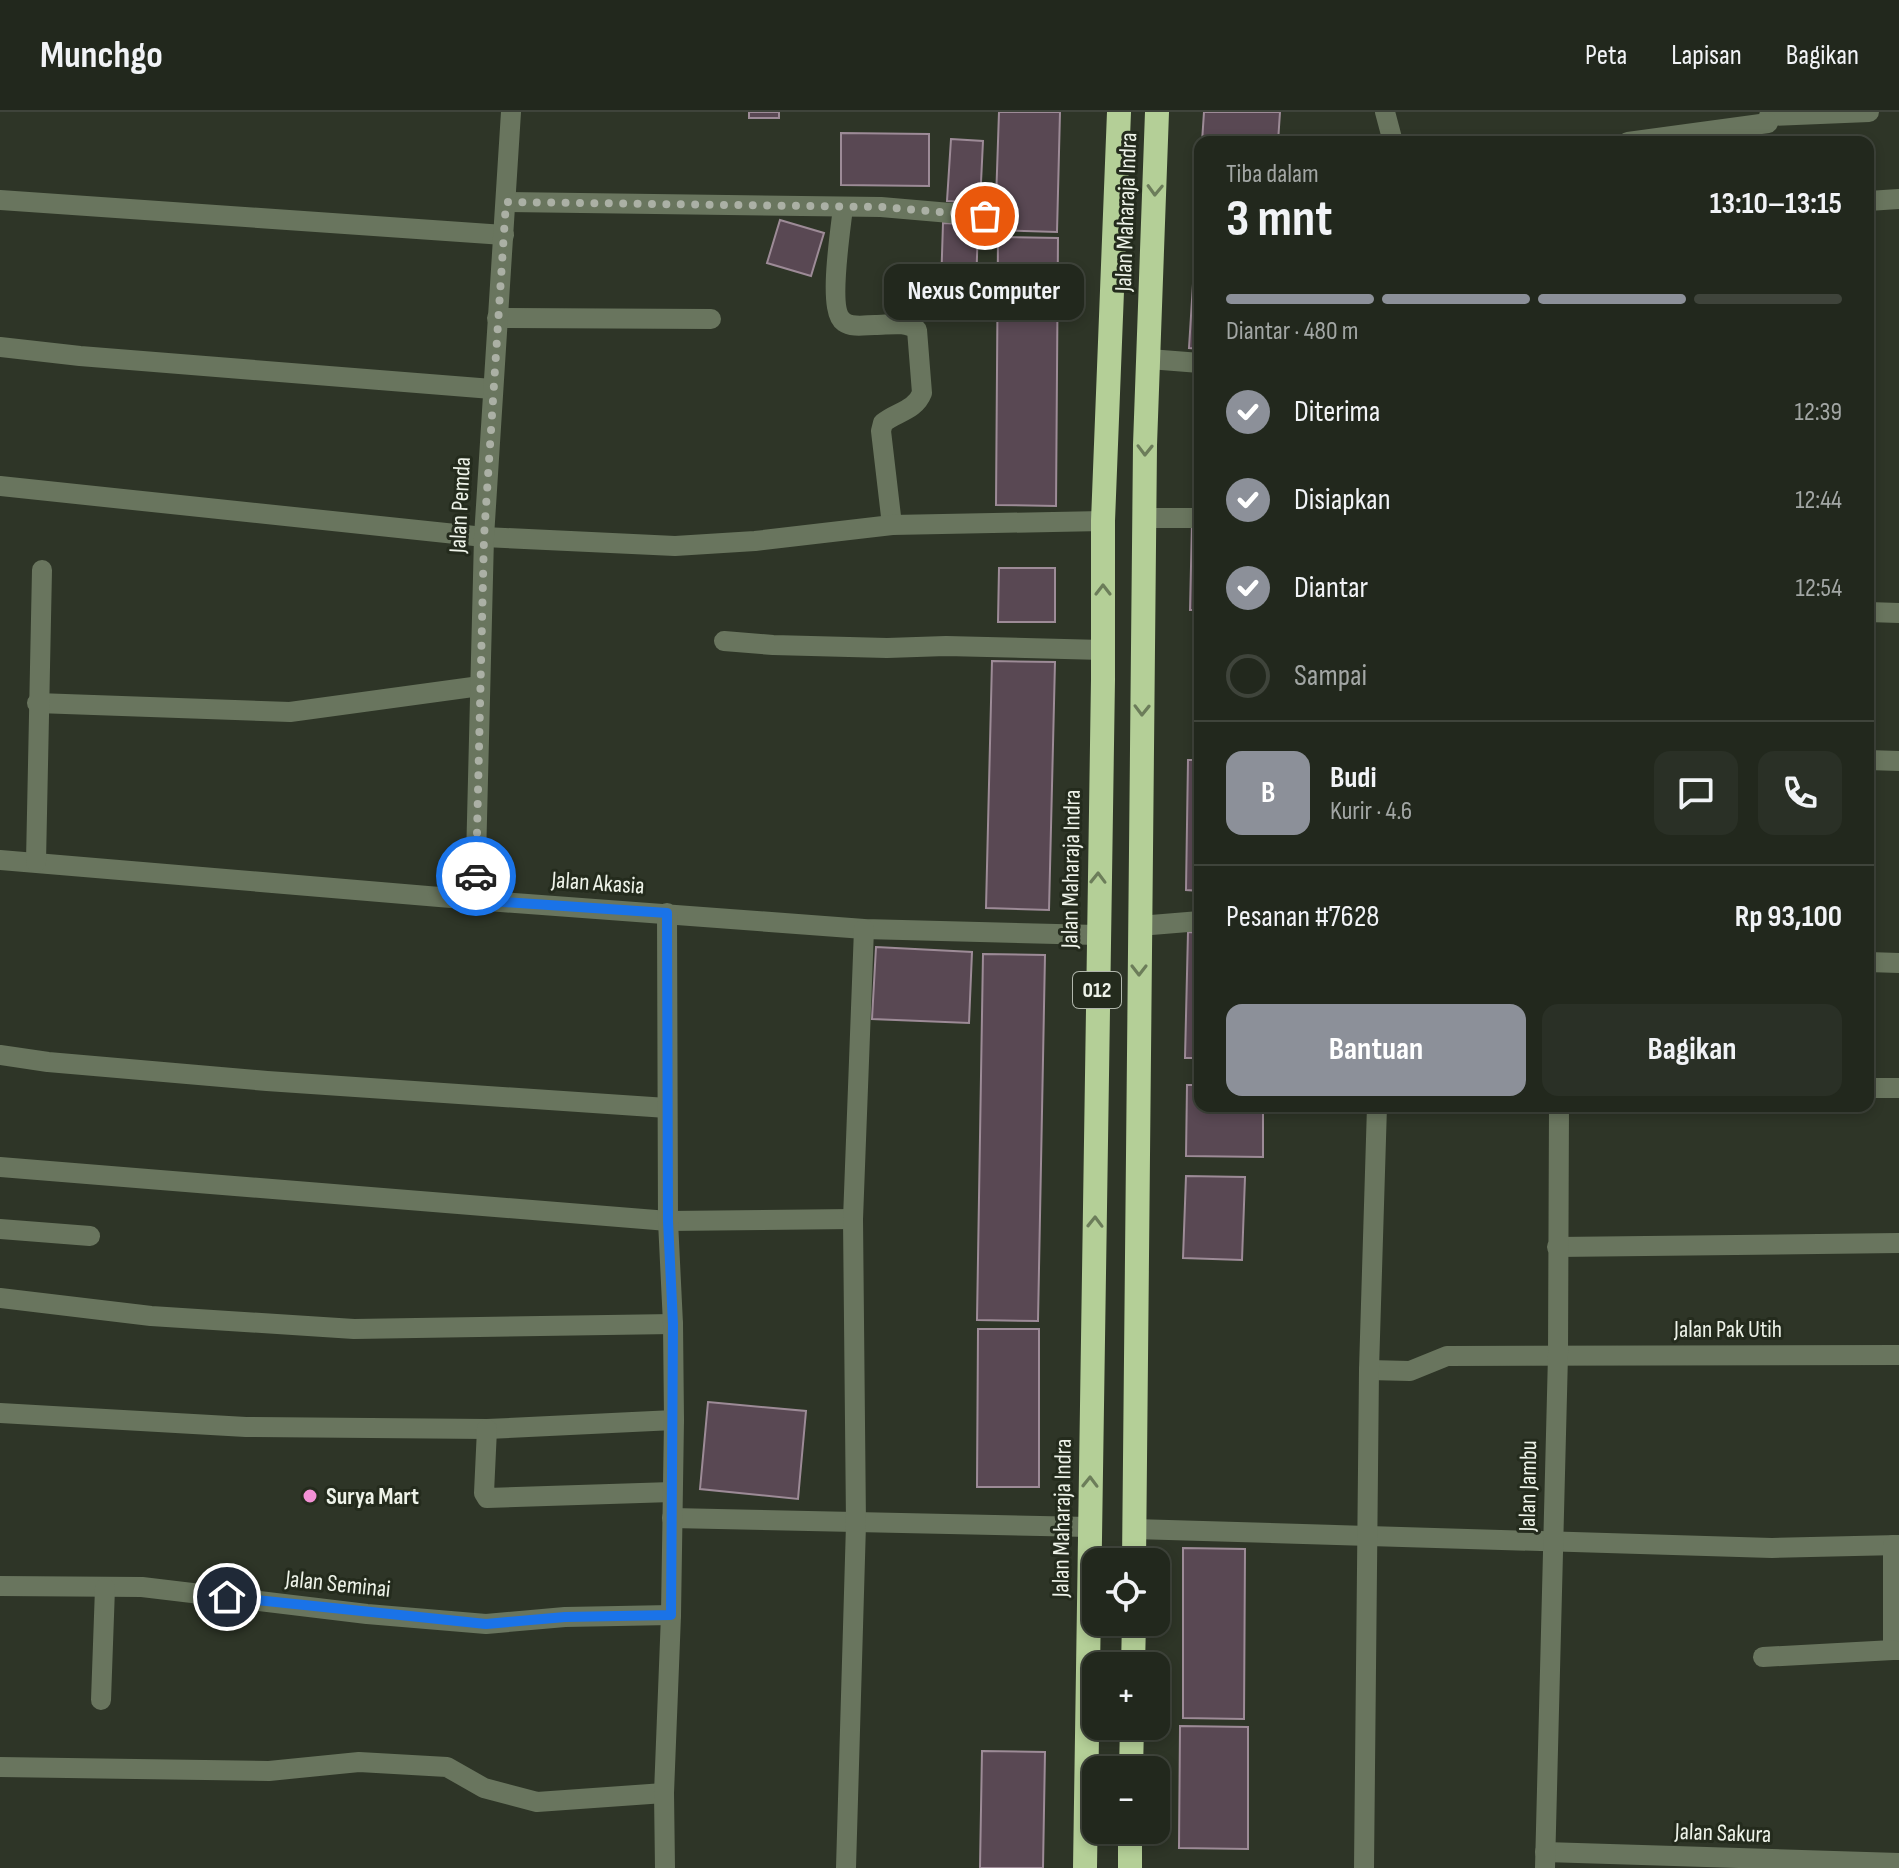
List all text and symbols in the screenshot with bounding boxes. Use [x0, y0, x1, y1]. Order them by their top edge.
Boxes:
text: Munchgo [40, 33, 163, 78]
text: Peta [1585, 39, 1627, 72]
text: Lapisan [1671, 39, 1742, 72]
text: Bagikan [1786, 39, 1859, 72]
street label: Jalan Maharaja Indra [1109, 132, 1143, 293]
text: Tiba dalam [1226, 159, 1319, 190]
pin [951, 182, 1019, 250]
one-way arrow [1147, 184, 1164, 197]
text: 13:10–13:15 [1710, 186, 1842, 222]
text: 3 mnt [1226, 188, 1332, 251]
icon: bag [963, 194, 1007, 238]
callout: Nexus Computer [885, 264, 1085, 320]
text: Nexus Computer [908, 276, 1060, 307]
text: Diantar · 480 m [1226, 316, 1358, 347]
icon: check [1226, 390, 1270, 434]
text: Diterima [1294, 394, 1380, 430]
text: 12:39 [1795, 397, 1842, 428]
one-way arrow [1136, 444, 1154, 457]
street label: Jalan Pemda [443, 456, 477, 555]
icon: check [1226, 478, 1270, 522]
text: Disiapkan [1294, 482, 1391, 518]
text: 12:44 [1795, 485, 1842, 516]
icon: check [1226, 566, 1270, 610]
text: Diantar [1294, 570, 1368, 606]
text: 12:54 [1796, 573, 1842, 604]
one-way arrow [1094, 583, 1112, 596]
text: Sampai [1294, 658, 1367, 694]
one-way arrow [1133, 704, 1151, 717]
button: chat [1654, 751, 1738, 835]
button: phone [1758, 751, 1842, 835]
text: Budi [1330, 760, 1377, 796]
text: B [1261, 775, 1275, 811]
street label: Jalan Maharaja Indra [1055, 789, 1087, 950]
text: Kurir · 4.6 [1330, 796, 1412, 827]
courier [436, 836, 516, 916]
icon: car [454, 854, 498, 898]
street label: Jalan Akasia [549, 865, 646, 901]
one-way arrow [1090, 871, 1107, 884]
text: Pesanan #7628 [1226, 899, 1379, 935]
text: Rp 93,100 [1735, 899, 1842, 935]
one-way arrow [1130, 964, 1147, 977]
road number: 012 [1073, 972, 1121, 1008]
button: Bantuan [1226, 1004, 1526, 1096]
button: Bagikan [1542, 1004, 1842, 1096]
one-way arrow [1086, 1215, 1103, 1228]
street label: Jalan Pak Utih [1673, 1315, 1782, 1344]
street label: Jalan Maharaja Indra [1046, 1438, 1078, 1599]
street label: Jalan Jambu [1513, 1440, 1543, 1533]
one-way arrow [1081, 1475, 1099, 1488]
place label: Surya Mart [326, 1482, 419, 1511]
marker: Surya Mart [301, 1487, 319, 1505]
map controls [1082, 1548, 1170, 1844]
button: locate [1082, 1548, 1170, 1636]
pin [193, 1563, 261, 1631]
street label: Jalan Seminai [283, 1564, 392, 1604]
icon: home [205, 1575, 249, 1619]
button: + [1082, 1652, 1170, 1740]
button: − [1082, 1756, 1170, 1844]
street label: Jalan Sakura [1673, 1817, 1772, 1849]

